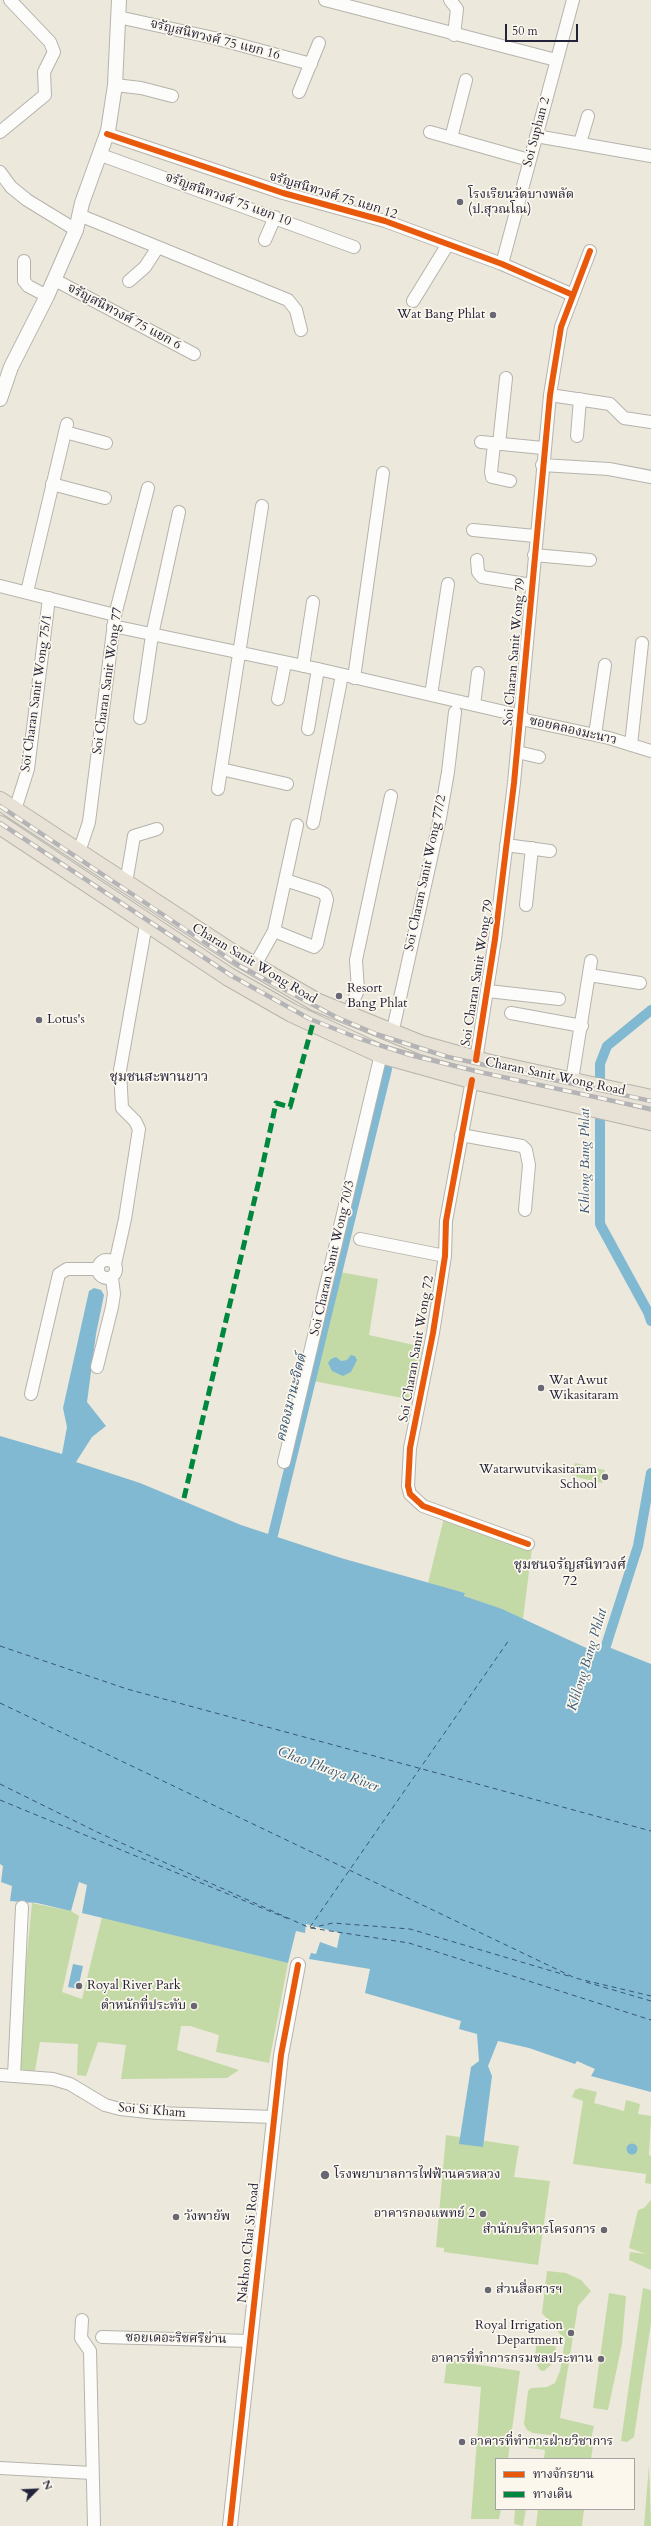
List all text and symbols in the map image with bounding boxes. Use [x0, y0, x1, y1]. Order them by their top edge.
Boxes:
street label: จรัญสนิทวงศ์ 75 แยก 16 [148, 16, 282, 64]
scale bar [507, 16, 580, 42]
text: 50 m [512, 23, 538, 39]
street label: Soi Suphan 2 [520, 95, 554, 169]
street label: จรัญสนิทวงศ์ 75 แยก 12 [267, 169, 399, 223]
street label: จรัญสนิทวงศ์ 75 แยก 10 [163, 170, 293, 230]
place label: โรงเรียนวัดบางพลัด (ป.สุวณโณ) [468, 187, 574, 218]
marker: โรงเรียนวัดบางพลัด (ป.สุวณโณ) [455, 197, 465, 207]
street label: จรัญสนิทวงศ์ 75 แยก 6 [64, 280, 184, 354]
place label: Wat Bang Phlat [397, 307, 485, 323]
marker: Wat Bang Phlat [488, 310, 498, 320]
street label: Soi Charan Sanit Wong 79 [501, 577, 529, 727]
street label: Soi Charan Sanit Wong 77 [90, 607, 126, 755]
street label: Soi Charan Sanit Wong 75/1 [18, 613, 56, 773]
street label: ซอยคลองมะนาว [528, 713, 618, 749]
street label: Soi Charan Sanit Wong 77/2 [402, 794, 450, 952]
street label: Soi Charan Sanit Wong 79 [459, 899, 497, 1047]
street label: Charan Sanit Wong Road [189, 921, 319, 1007]
place label: Resort Bang Phlat [347, 981, 407, 1012]
marker: Resort Bang Phlat [334, 991, 344, 1001]
place label: Lotus's [47, 1012, 85, 1028]
marker: Lotus's [34, 1015, 44, 1025]
street label: Charan Sanit Wong Road [484, 1055, 626, 1099]
district label: ชุมชนสะพานยาว [110, 1070, 208, 1086]
water label: Khlong Bang Phlat [578, 1108, 594, 1214]
street label: Soi Charan Sanit Wong 70/3 [308, 1179, 358, 1337]
street label: Soi Charan Sanit Wong 72 [396, 1275, 438, 1423]
water label: คลองมานะจิตต์ [273, 1352, 311, 1444]
place label: Wat Awut Wikasitaram [549, 1373, 619, 1404]
marker: Wat Awut Wikasitaram [536, 1383, 546, 1393]
place label: Watarwutvikasitaram School [479, 1462, 597, 1493]
marker: Watarwutvikasitaram School [600, 1472, 610, 1482]
district label: ชุมชนจรัญสนิทวงศ์ 72 [514, 1558, 626, 1590]
water label: Khlong Bang Phlat [564, 1607, 612, 1713]
water label: Chao Phraya River [275, 1744, 381, 1796]
place label: Royal River Park [87, 1978, 181, 1994]
marker: Royal River Park [74, 1981, 84, 1991]
place label: ตำหนักที่ประทับ [101, 1998, 186, 2014]
marker: ตำหนักที่ประทับ [189, 2001, 199, 2011]
street label: Soi Si Kham [118, 2100, 186, 2122]
place label: โรงพยาบาลการไฟฟ้านครหลวง [334, 2167, 501, 2183]
marker: โรงพยาบาลการไฟฟ้านครหลวง [319, 2169, 331, 2181]
street label: Nakhon Chai Si Road [235, 2182, 263, 2304]
place label: อาคารกองแพทย์ 2 [374, 2206, 475, 2222]
place label: วังพายัพ [184, 2209, 230, 2225]
marker: อาคารกองแพทย์ 2 [478, 2209, 488, 2219]
marker: วังพายัพ [171, 2212, 181, 2222]
place label: สำนักบริหารโครงการ [483, 2222, 596, 2238]
marker: สำนักบริหารโครงการ [599, 2225, 609, 2235]
place label: ส่วนสื่อสารฯ [496, 2282, 562, 2298]
marker: ส่วนสื่อสารฯ [483, 2285, 493, 2295]
place label: Royal Irrigation Department [475, 2318, 563, 2349]
marker: Royal Irrigation Department [566, 2328, 576, 2338]
street label: ซอยเดอะริชศรีย่าน [125, 2330, 227, 2348]
place label: อาคารที่ทำการกรมชลประทาน [431, 2351, 593, 2367]
marker: อาคารที่ทำการกรมชลประทาน [596, 2354, 606, 2364]
place label: อาคารที่ทำการฝ่ายวิชาการ [470, 2434, 613, 2450]
marker: อาคารที่ทำการฝ่ายวิชาการ [457, 2437, 467, 2447]
legend [495, 2458, 635, 2510]
text: ทางจักรยาน [533, 2466, 594, 2482]
north arrow [16, 2470, 56, 2510]
text: N [39, 2477, 56, 2492]
text: ทางเดิน [533, 2486, 572, 2502]

